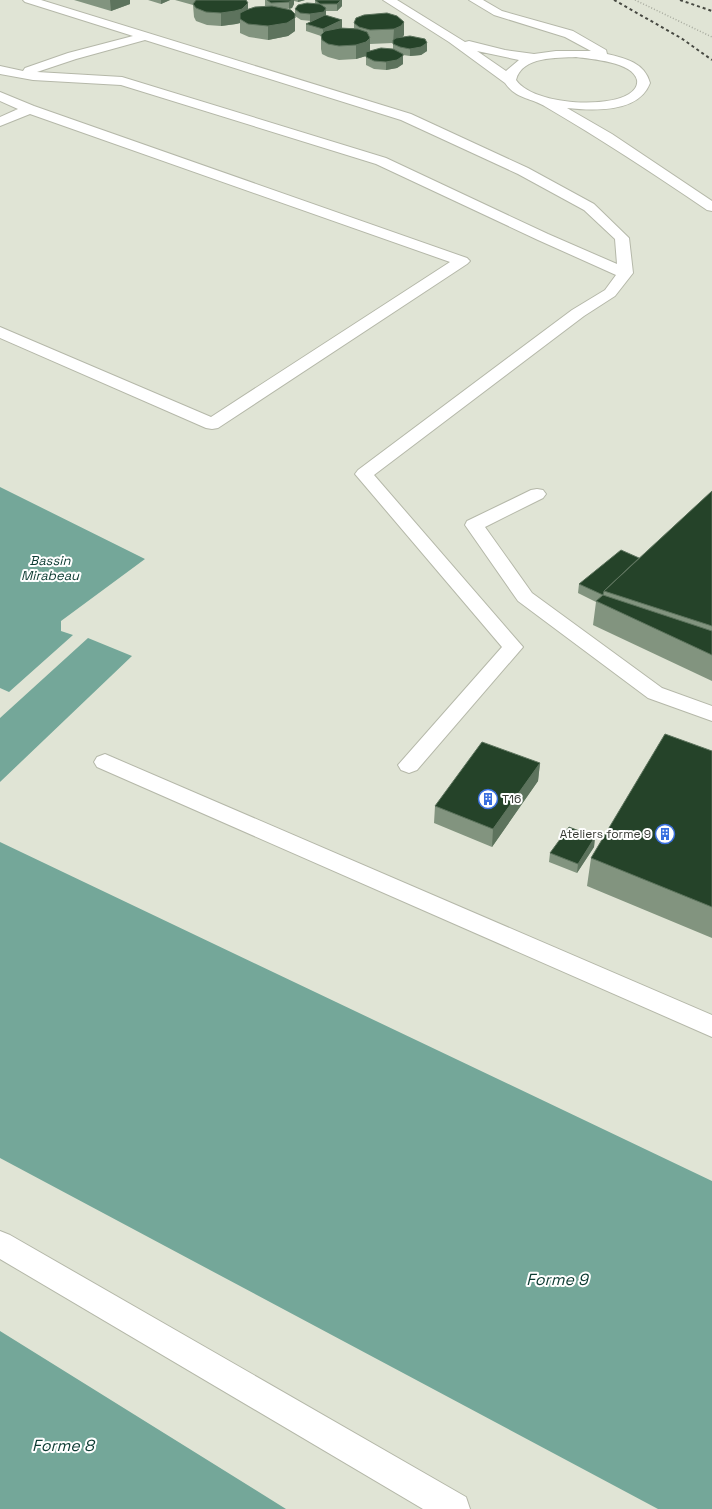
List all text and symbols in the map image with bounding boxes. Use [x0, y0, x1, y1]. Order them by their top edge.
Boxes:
water label: Bassin Mirabeau [21, 552, 80, 584]
building icon: T16 [477, 788, 499, 810]
place label: T16 [502, 791, 521, 807]
building icon: Ateliers forme 9 [654, 823, 676, 845]
place label: Ateliers forme 9 [560, 826, 651, 842]
water label: Forme 9 [526, 1269, 590, 1290]
water label: Forme 8 [32, 1435, 96, 1456]

